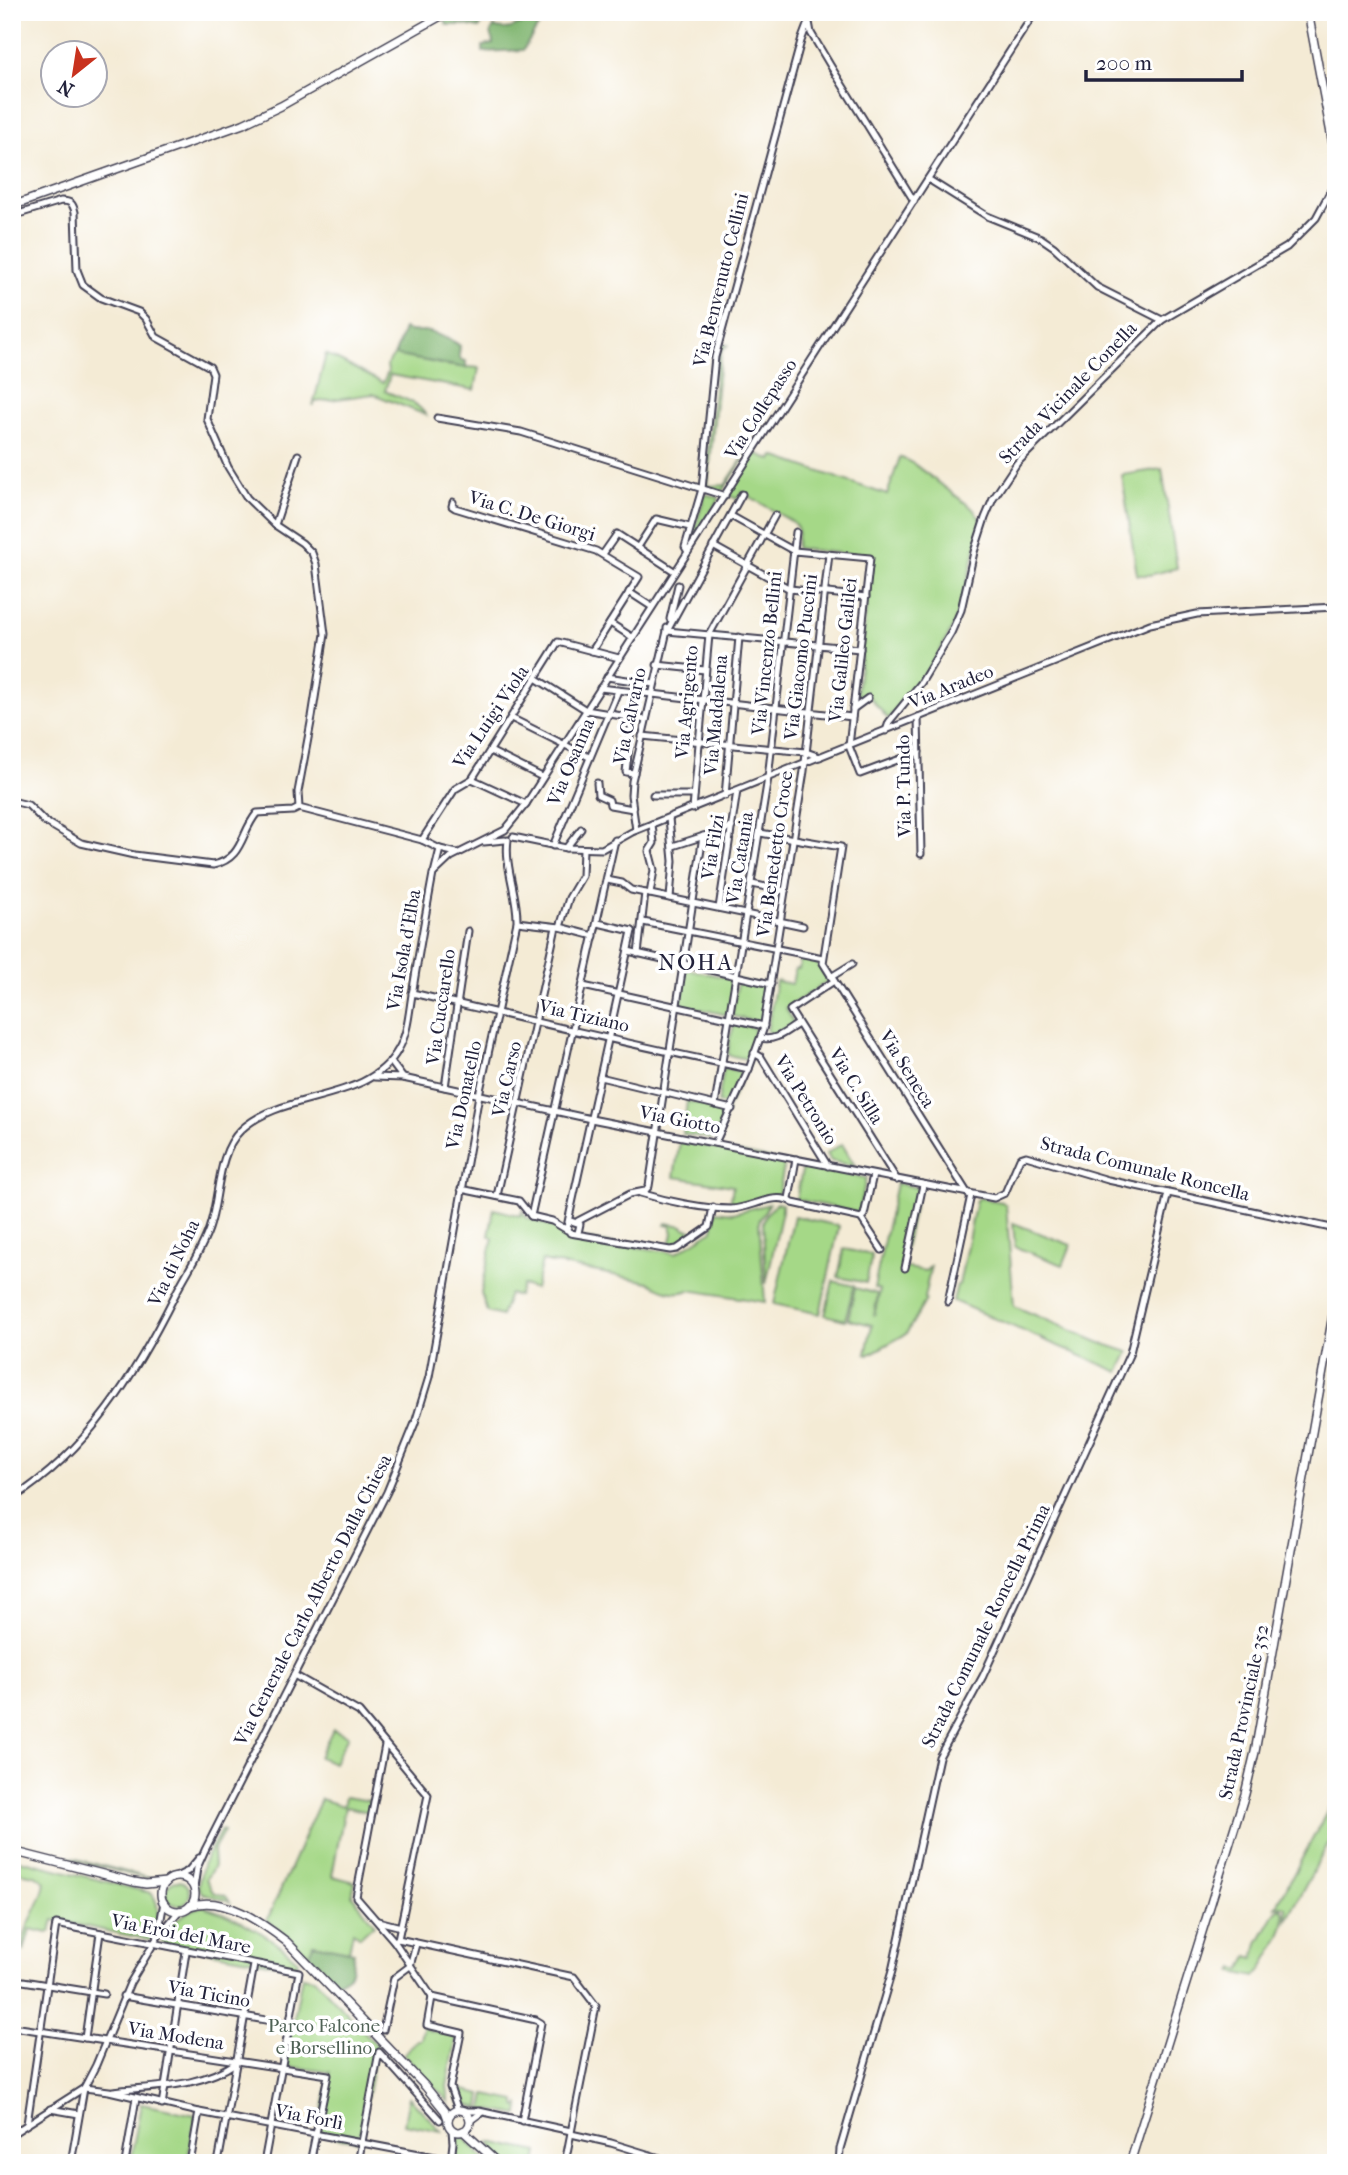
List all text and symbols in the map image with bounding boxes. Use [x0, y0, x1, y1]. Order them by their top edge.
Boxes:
north arrow [38, 38, 108, 108]
scale bar [1086, 38, 1241, 82]
text: 200 m [1096, 51, 1152, 75]
text: N [54, 74, 78, 101]
street label: Via Benvenuto Cellini [688, 190, 753, 370]
street label: Strada Vicinale Conella [995, 317, 1142, 469]
street label: Via Collepasso [720, 354, 802, 464]
street label: Via C. De Giorgi [465, 486, 598, 546]
street label: Via Vincenzo Bellini [747, 569, 787, 737]
street label: Via Giacomo Puccini [780, 572, 822, 742]
street label: Via Galileo Galilei [824, 576, 862, 724]
street label: Via Agrigento [671, 644, 703, 761]
street label: Via Maddalena [700, 654, 732, 777]
street label: Via Aradeo [905, 660, 997, 714]
street label: Via Luigi Viola [448, 661, 534, 774]
street label: Via Calvario [609, 665, 651, 768]
street label: Via Osanna [542, 715, 599, 810]
street label: Via P. Tundo [892, 734, 916, 839]
street label: Via Benedetto Croce [752, 769, 798, 940]
street label: Via Catania [722, 810, 758, 907]
street label: Via Filzi [697, 812, 729, 882]
street label: Via Isola d'Elba [382, 887, 426, 1013]
street label: Via Cuccarello [422, 947, 460, 1068]
district label: NOHA [658, 949, 734, 976]
street label: Via Tiziano [536, 995, 632, 1037]
street label: Via Seneca [874, 1025, 940, 1112]
street label: Via Donatello [442, 1038, 486, 1152]
street label: Via Carso [487, 1039, 526, 1120]
street label: Via C. Silla [823, 1043, 888, 1128]
street label: Via Petronio [769, 1050, 842, 1149]
street label: Via Giotto [636, 1101, 723, 1139]
street label: Strada Comunale Roncella [1038, 1132, 1252, 1206]
street label: Via di Noha [143, 1216, 205, 1311]
street label: Via Generale Carlo Alberto Dalla Chiesa [229, 1450, 396, 1750]
street label: Strada Comunale Roncella Prima [917, 1500, 1055, 1752]
street label: Strada Provinciale 352 [1215, 1622, 1273, 1802]
street label: Via Eroi del Mare [108, 1909, 253, 1958]
street label: Via Ticino [165, 1976, 252, 2012]
park label: Parco Falcone e Borsellino [268, 2015, 380, 2059]
street label: Via Modena [125, 2017, 226, 2054]
street label: Via Forlì [272, 2099, 345, 2134]

